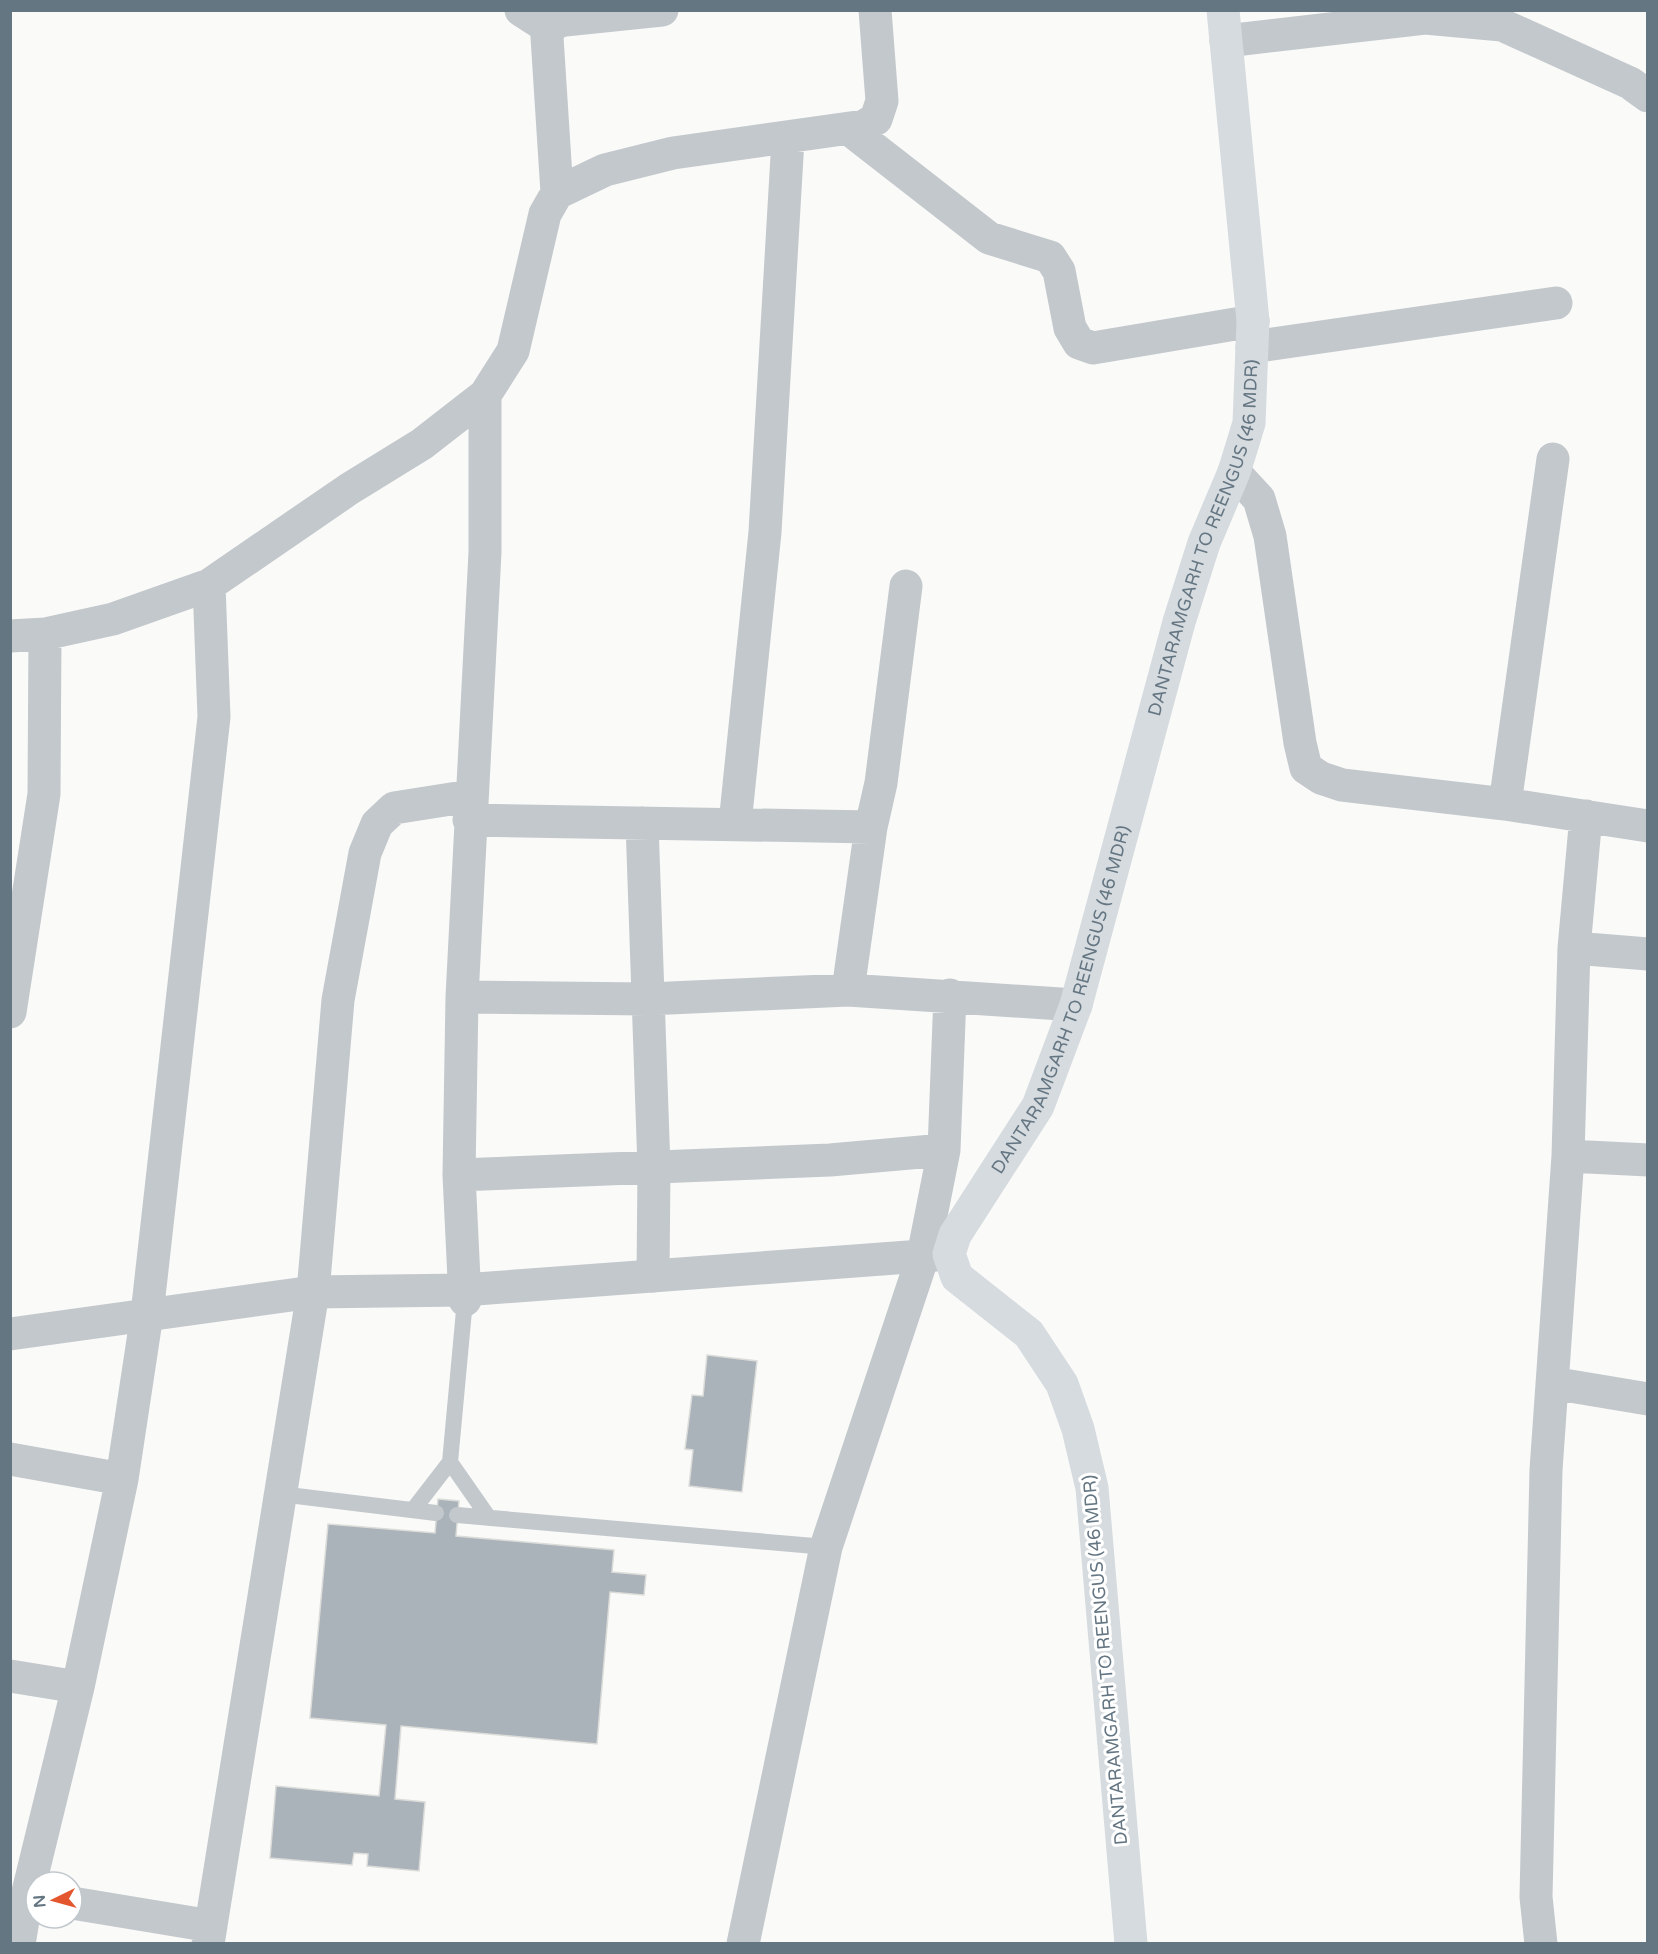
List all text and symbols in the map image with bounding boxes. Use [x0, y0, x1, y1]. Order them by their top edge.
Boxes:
street label: DANTARAMGARH TO REENGUS (46 MDR) [1143, 359, 1262, 718]
street label: DANTARAMGARH TO REENGUS (46 MDR) [986, 823, 1135, 1178]
street label: DANTARAMGARH TO REENGUS (46 MDR) [1078, 1474, 1132, 1846]
north arrow [24, 1870, 84, 1930]
text: N [30, 1894, 51, 1908]

